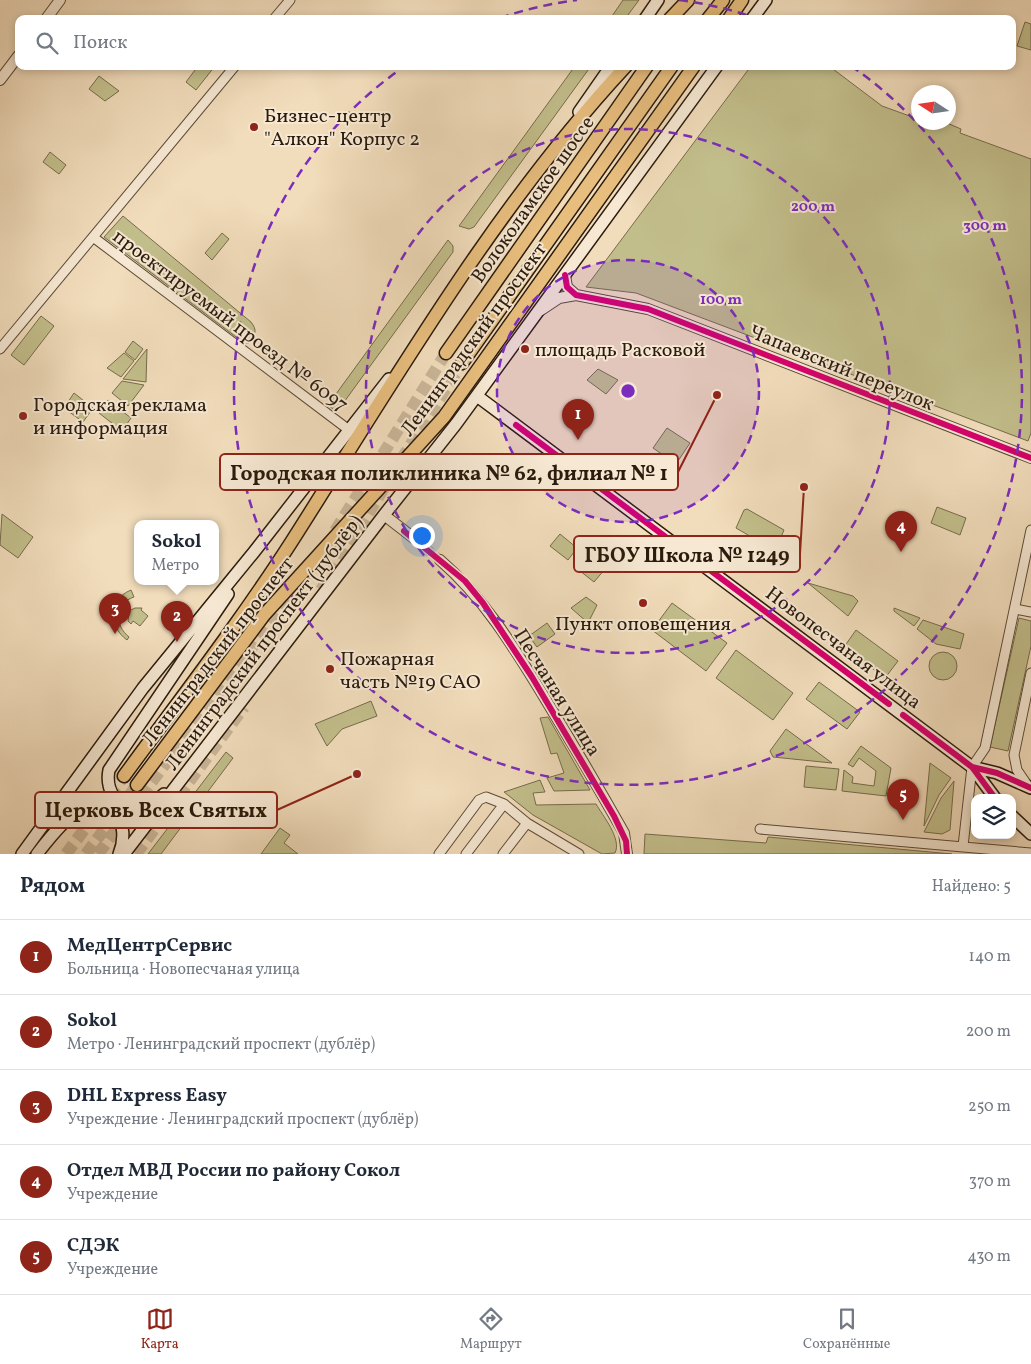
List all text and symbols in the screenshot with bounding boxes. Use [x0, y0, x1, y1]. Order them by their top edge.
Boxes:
search box [15, 15, 1016, 70]
icon: search [33, 29, 61, 57]
text: Поиск [73, 30, 127, 56]
north arrow [911, 85, 956, 130]
place label: Бизнес-центр "Алкон" Корпус 2 [264, 103, 420, 154]
street label: Волоколамское шоссе [465, 111, 602, 289]
marker: Бизнес-центр "Алкон" Корпус 2 [248, 121, 260, 133]
text: 200 m [791, 197, 835, 218]
text: 300 m [963, 216, 1007, 237]
street label: проектируемый проезд № 6097 [106, 224, 353, 420]
street label: Ленинградский проспект [395, 238, 555, 443]
text: 100 m [700, 290, 743, 311]
street label: Чапаевский переулок [744, 319, 938, 419]
place label: площадь Расковой [535, 337, 705, 365]
marker: площадь Расковой [519, 343, 531, 355]
centre of rings [619, 382, 637, 400]
place label: Городская реклама и информация [33, 392, 207, 443]
pin: 1 [562, 399, 594, 440]
marker: Городская реклама и информация [17, 410, 29, 422]
callout: Городская поликлиника № 62, филиал № 1 [220, 454, 678, 490]
text: Городская поликлиника № 62, филиал № 1 [230, 460, 668, 489]
street label: Ленинградский проспект (дублёр) [159, 510, 367, 774]
pin: 4 [885, 511, 917, 552]
popup [134, 520, 219, 585]
your location [409, 523, 435, 549]
text: Sokol [152, 529, 201, 555]
callout: ГБОУ Школа № 1249 [574, 536, 800, 572]
text: ГБОУ Школа № 1249 [584, 542, 790, 571]
street label: Ленинградский проспект [136, 552, 298, 750]
text: Метро [152, 555, 199, 577]
street label: Новопесчаная улица [759, 581, 927, 717]
pin: 3 [99, 593, 131, 634]
marker: Пункт оповещения [637, 597, 649, 609]
pin: 2 [161, 601, 193, 642]
place label: Пункт оповещения [555, 611, 731, 639]
street label: Песчаная улица [506, 624, 607, 762]
place label: Пожарная часть №19 САО [340, 646, 481, 697]
marker: Пожарная часть №19 САО [324, 663, 336, 675]
pin: 5 [887, 779, 919, 820]
callout: Церковь Всех Святых [35, 792, 277, 828]
map controls [971, 794, 1016, 839]
button: layers [971, 794, 1016, 839]
text: Церковь Всех Святых [45, 797, 267, 826]
text: Рядом [20, 872, 85, 901]
text: Найдено: 5 [932, 876, 1011, 898]
text: МедЦентрСервис [67, 933, 232, 959]
text: 1 [33, 946, 39, 968]
text: 140 m [969, 946, 1011, 968]
text: Больница · Новопесчаная улица [67, 959, 300, 981]
text: Sokol [67, 1008, 117, 1034]
text: 2 [32, 1021, 40, 1043]
text: 200 m [966, 1021, 1011, 1043]
text: Метро · Ленинградский проспект (дублёр) [67, 1034, 375, 1056]
text: DHL Express Easy [67, 1083, 227, 1109]
text: 3 [32, 1096, 40, 1118]
text: 250 m [968, 1096, 1011, 1118]
text: Учреждение · Ленинградский проспект (дублёр) [67, 1109, 419, 1131]
text: Отдел МВД России по району Сокол [67, 1158, 400, 1184]
text: 4 [31, 1171, 41, 1193]
text: 370 m [969, 1171, 1011, 1193]
text: Учреждение [67, 1184, 158, 1206]
text: СДЭК [67, 1233, 119, 1259]
text: 5 [32, 1246, 40, 1268]
text: 430 m [967, 1246, 1011, 1268]
text: Учреждение [67, 1259, 158, 1281]
tab: Карта [141, 1305, 179, 1354]
tab: Маршрут [460, 1305, 522, 1354]
tab: Сохранённые [803, 1305, 890, 1354]

